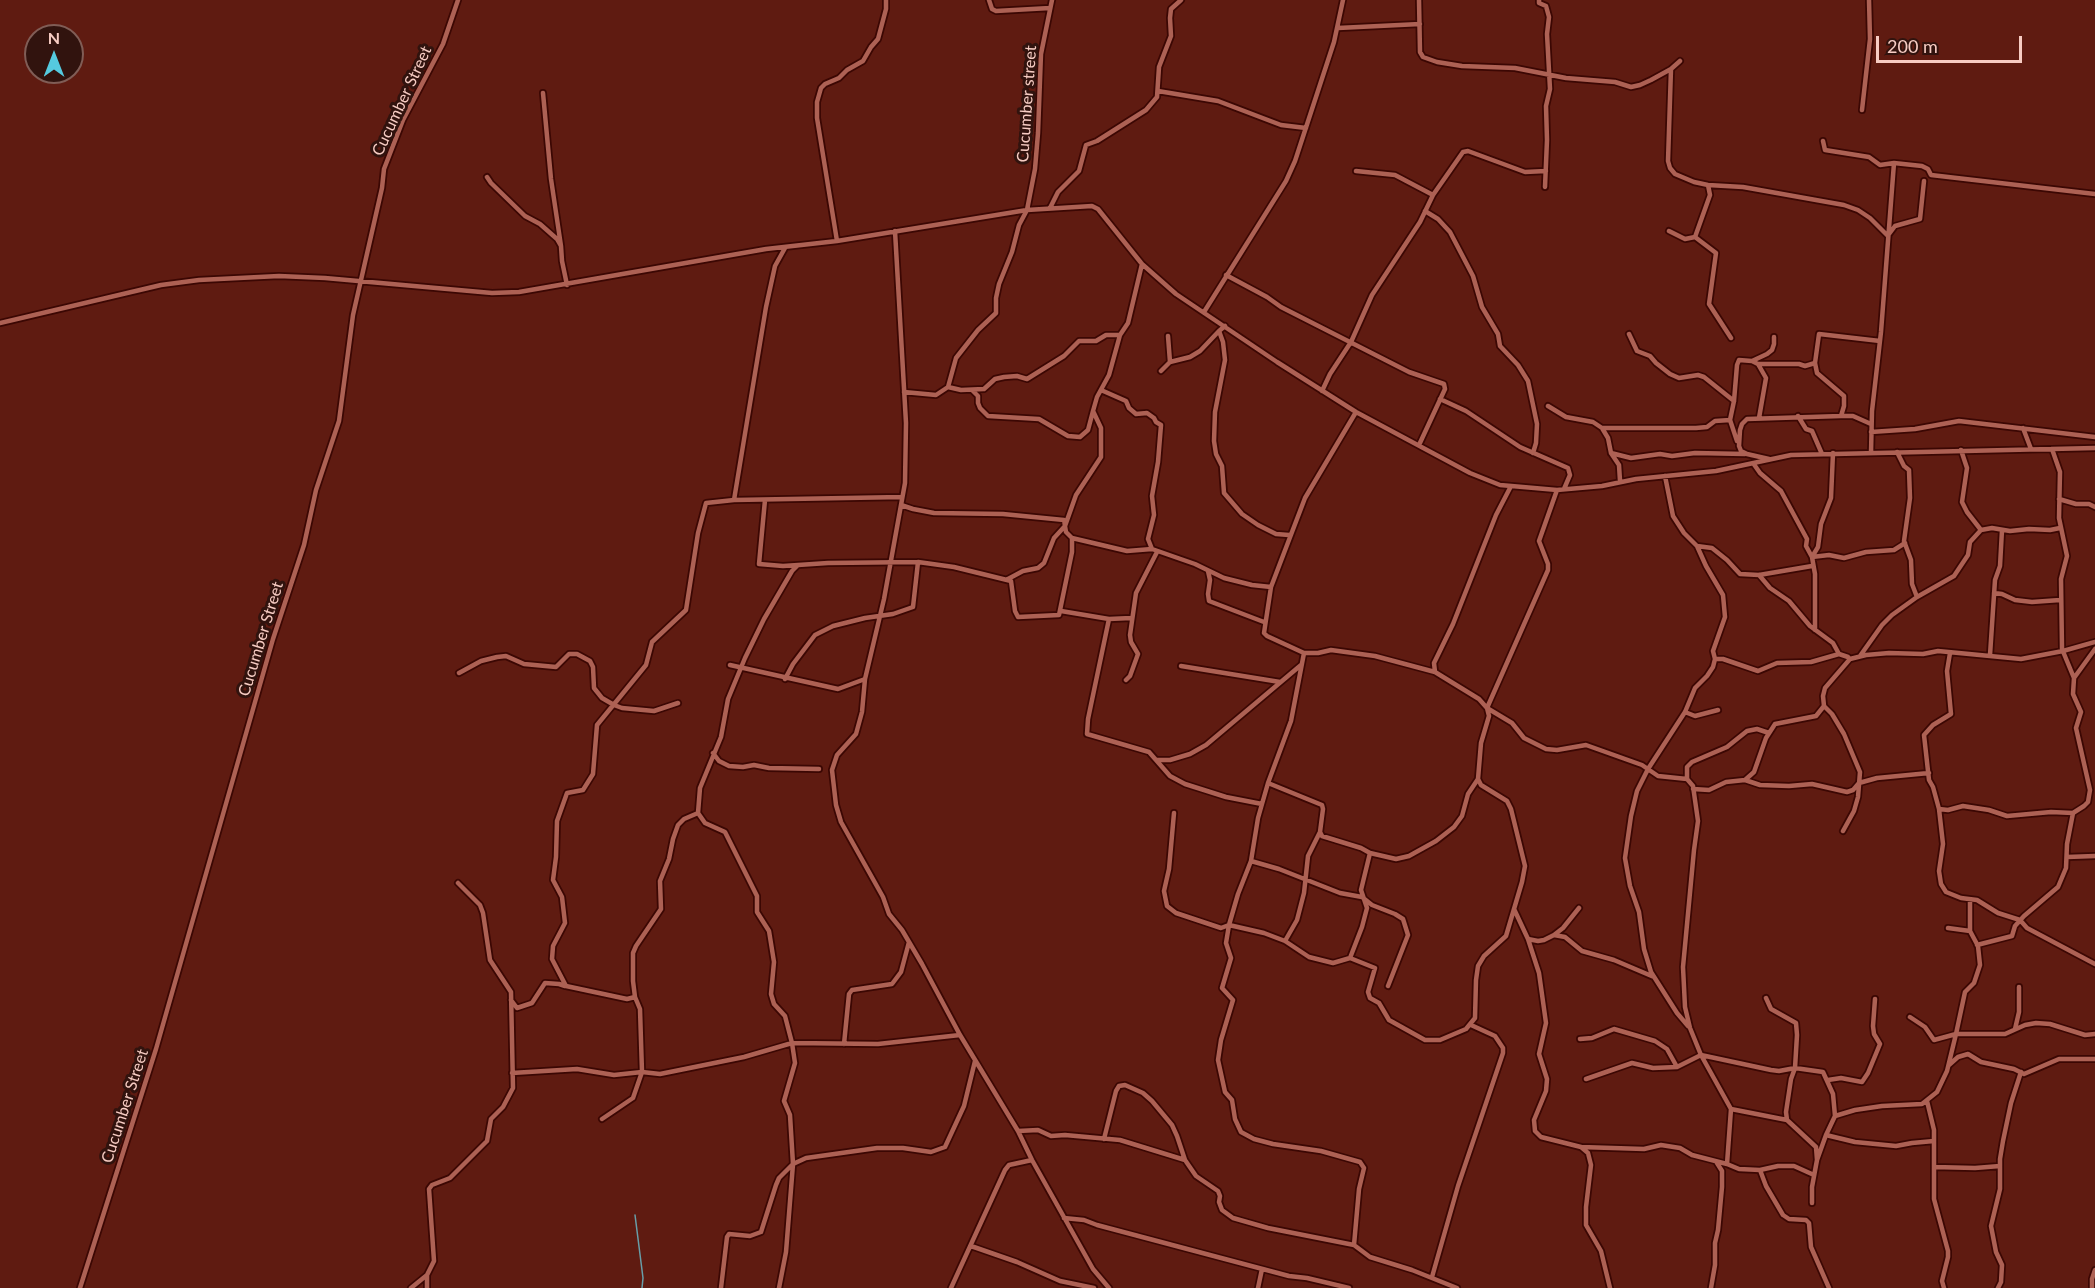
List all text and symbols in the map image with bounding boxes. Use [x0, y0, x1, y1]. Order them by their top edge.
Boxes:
north arrow [24, 24, 84, 84]
scale bar [1879, 24, 2024, 62]
text: N [48, 28, 60, 47]
text: 200 m [1887, 35, 1938, 57]
street label: Cucumber Street [368, 43, 436, 159]
street label: Cucumber street [1013, 45, 1041, 163]
street label: Cucumber Street [234, 579, 288, 699]
street label: Cucumber Street [98, 1047, 152, 1165]

